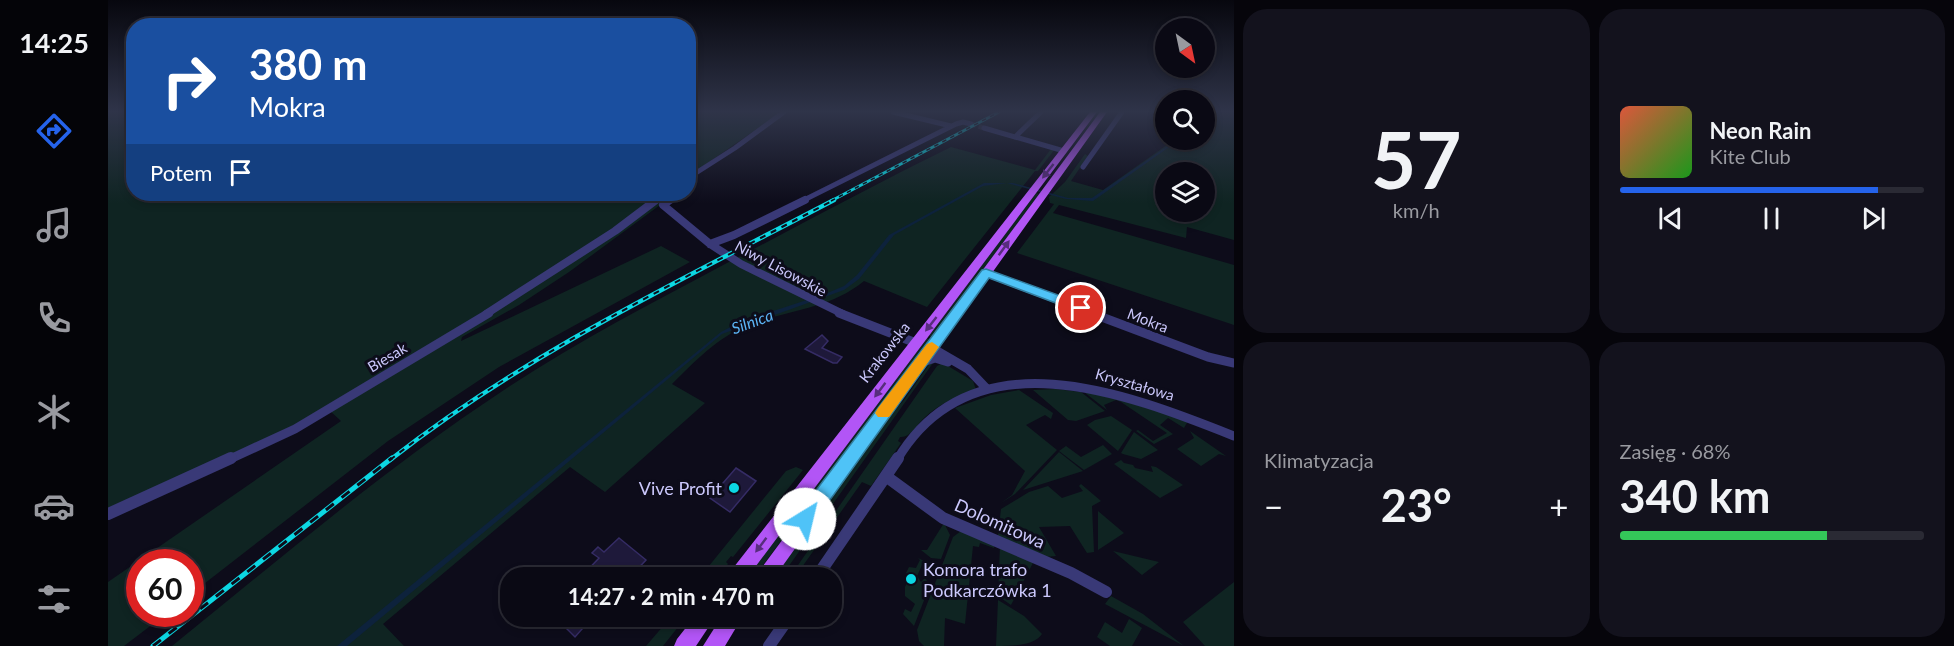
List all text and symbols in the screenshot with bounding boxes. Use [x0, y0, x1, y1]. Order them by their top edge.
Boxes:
north arrow [1155, 18, 1215, 78]
map controls [1155, 18, 1215, 222]
text: 14:25 [19, 26, 89, 59]
text: 380 m [249, 39, 367, 89]
icon: right [150, 42, 228, 120]
text: Mokra [249, 90, 326, 123]
button: search [1155, 90, 1215, 150]
icon: directions [33, 110, 75, 152]
text: 57 [1371, 112, 1461, 206]
text: Neon Rain [1710, 117, 1811, 144]
text: Kite Club [1710, 144, 1791, 168]
icon: arrive [224, 156, 257, 189]
text: Potem [150, 159, 212, 186]
button: layers [1155, 162, 1215, 222]
one-way arrow [1042, 163, 1055, 179]
text: km/h [1393, 198, 1440, 222]
icon: previous [1654, 202, 1687, 235]
icon: pause [1755, 202, 1788, 235]
icon: next [1857, 202, 1890, 235]
icon: music [33, 204, 75, 246]
street label: Niwy Lisowskie [732, 236, 830, 300]
one-way arrow [998, 240, 1010, 256]
pin [1055, 282, 1106, 333]
icon: arrive [1064, 291, 1097, 324]
icon: phone [33, 297, 75, 339]
street label: Mokra [1125, 304, 1171, 336]
water label: Silnica [729, 305, 775, 337]
one-way arrow [925, 316, 937, 331]
street label: Krakowska [855, 318, 913, 386]
street label: Biesak [364, 338, 410, 376]
street label: Kryształowa [1093, 364, 1177, 404]
one-way arrow [874, 381, 886, 397]
icon: climate [33, 391, 75, 433]
text: Zasięg · 68% [1620, 439, 1731, 463]
text: Klimatyzacja [1264, 448, 1374, 472]
text: 340 km [1620, 469, 1770, 523]
place label: Vive Profit [639, 477, 723, 499]
text: 23° [1381, 478, 1452, 532]
marker: Vive Profit [727, 481, 741, 495]
icon: car [33, 485, 75, 527]
text: − [1264, 486, 1283, 526]
text: + [1549, 486, 1569, 526]
position arrow [773, 487, 837, 551]
street label: Dolomitowa [951, 493, 1049, 553]
one-way arrow [756, 537, 768, 552]
speed limit sign: 60 [126, 549, 204, 627]
place label: Komora trafo Podkarczówka 1 [923, 558, 1052, 601]
marker: Komora trafo Podkarczówka 1 [904, 572, 918, 586]
icon: filters [33, 578, 75, 620]
text: 14:27 · 2 min · 470 m [568, 583, 774, 610]

